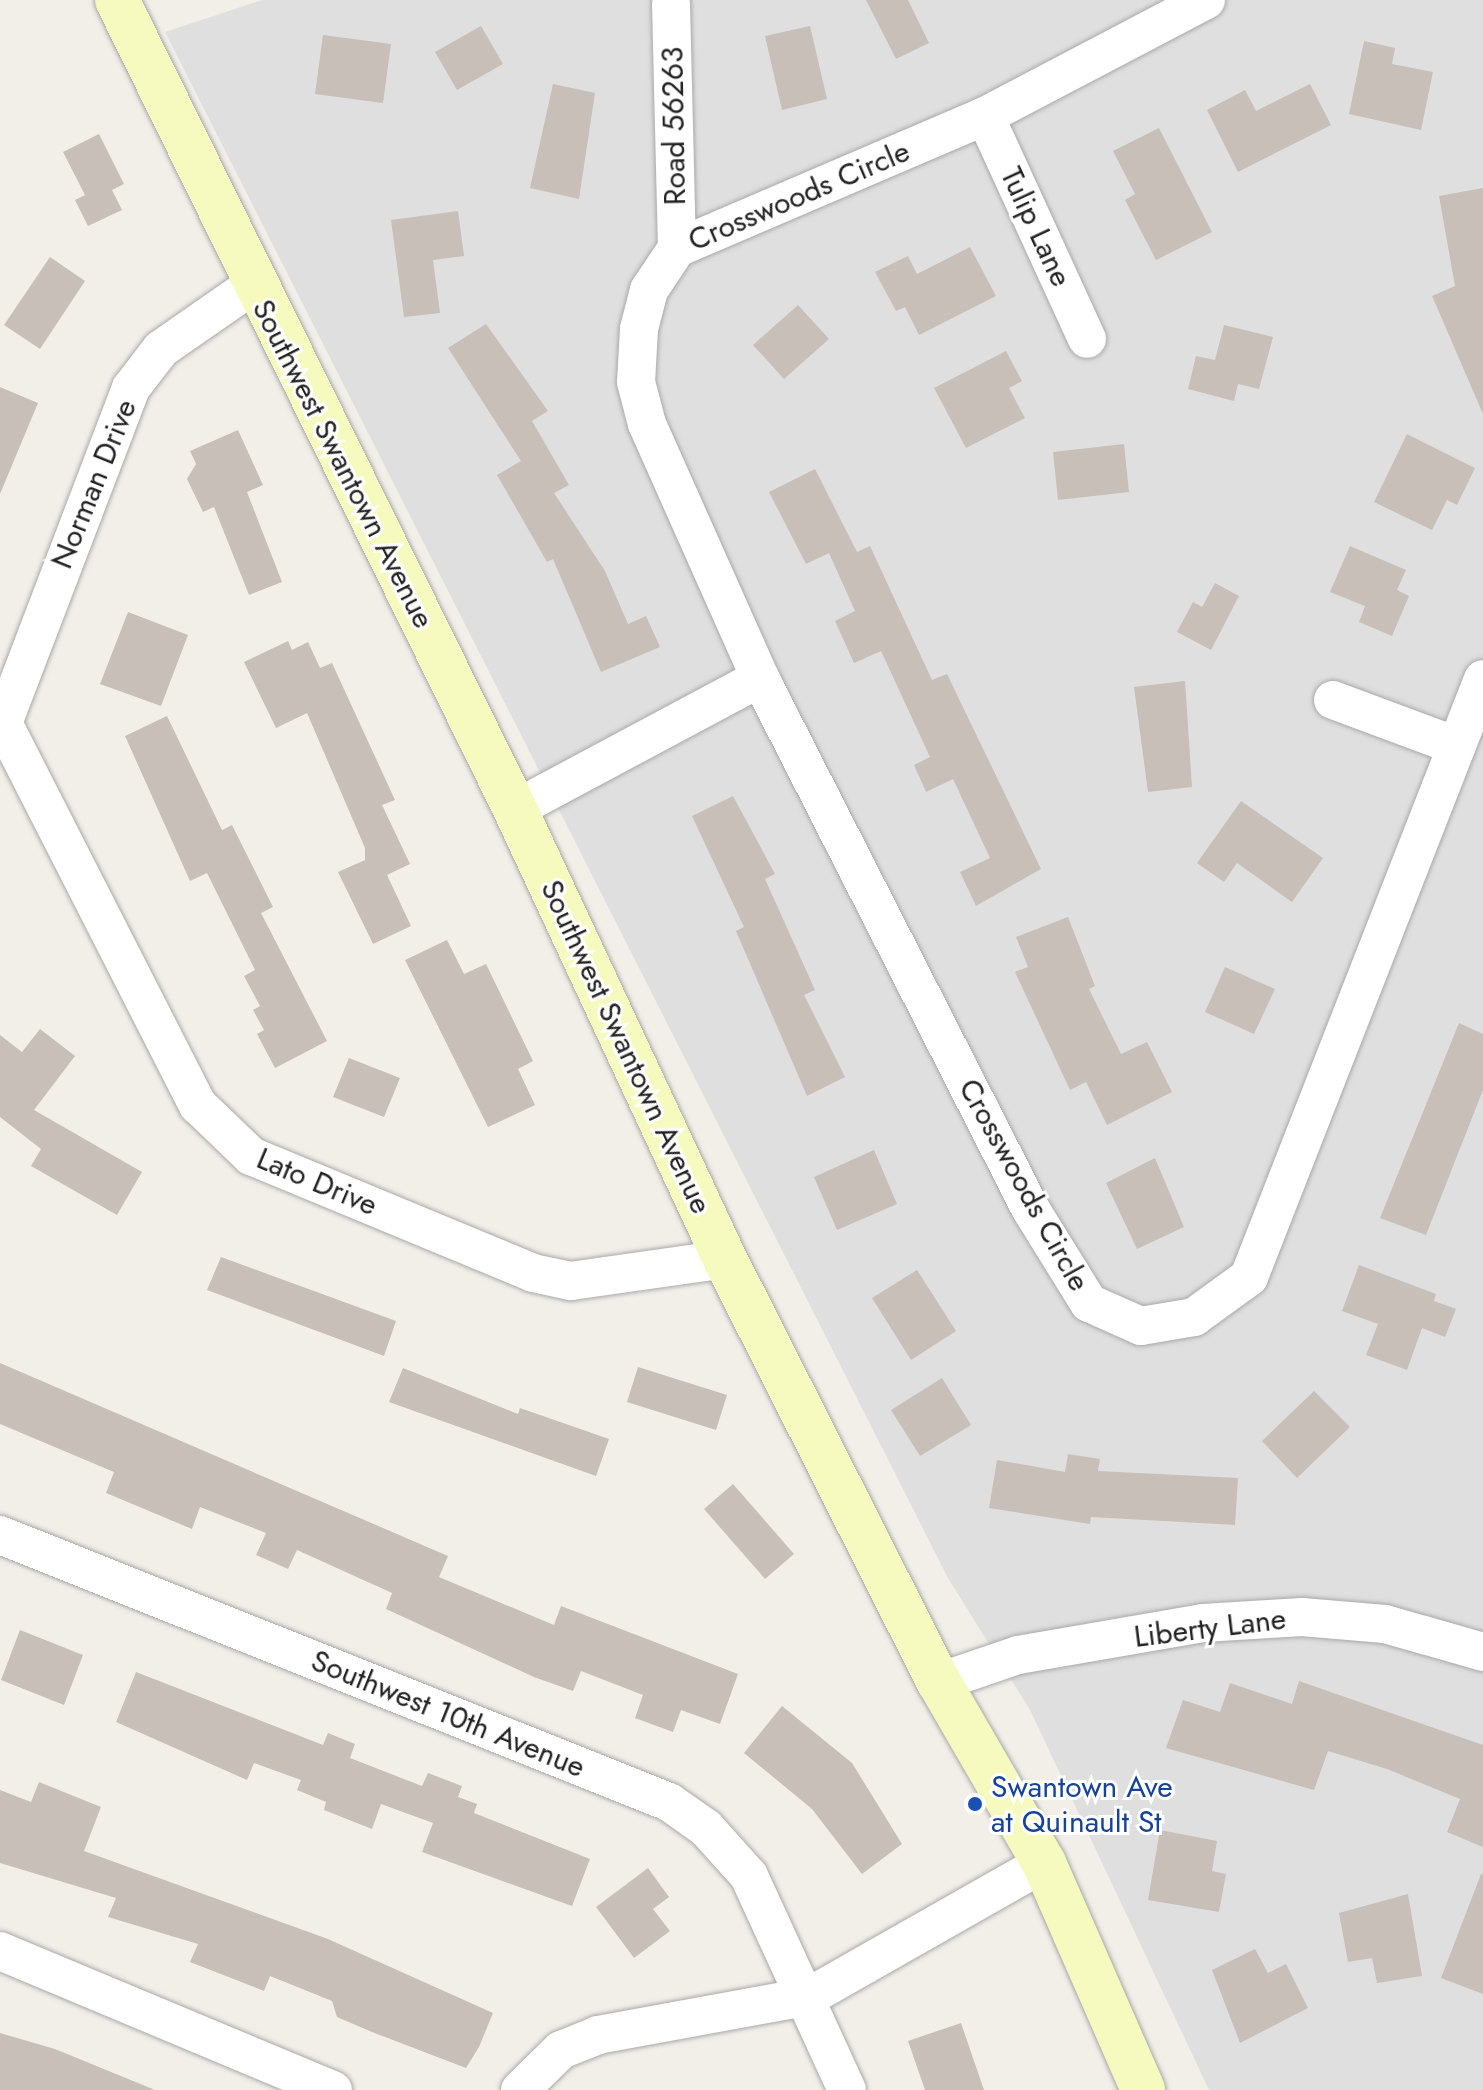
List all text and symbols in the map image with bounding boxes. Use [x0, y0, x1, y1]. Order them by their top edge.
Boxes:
street label: Road 56263 [655, 46, 693, 206]
street label: Crosswoods Circle [683, 133, 915, 259]
street label: Tulip Lane [993, 162, 1079, 292]
street label: Southwest Swantown Avenue [244, 294, 442, 634]
street label: Norman Drive [44, 394, 144, 574]
street label: Southwest Swantown Avenue [533, 875, 719, 1219]
street label: Crosswoods Circle [951, 1073, 1097, 1297]
street label: Lato Drive [251, 1141, 383, 1223]
street label: Liberty Lane [1132, 1601, 1288, 1655]
street label: Southwest 10th Avenue [306, 1643, 590, 1785]
place label: Swantown Ave at Quinault St [991, 1769, 1173, 1840]
marker: Swantown Ave at Quinault St [966, 1795, 984, 1813]

